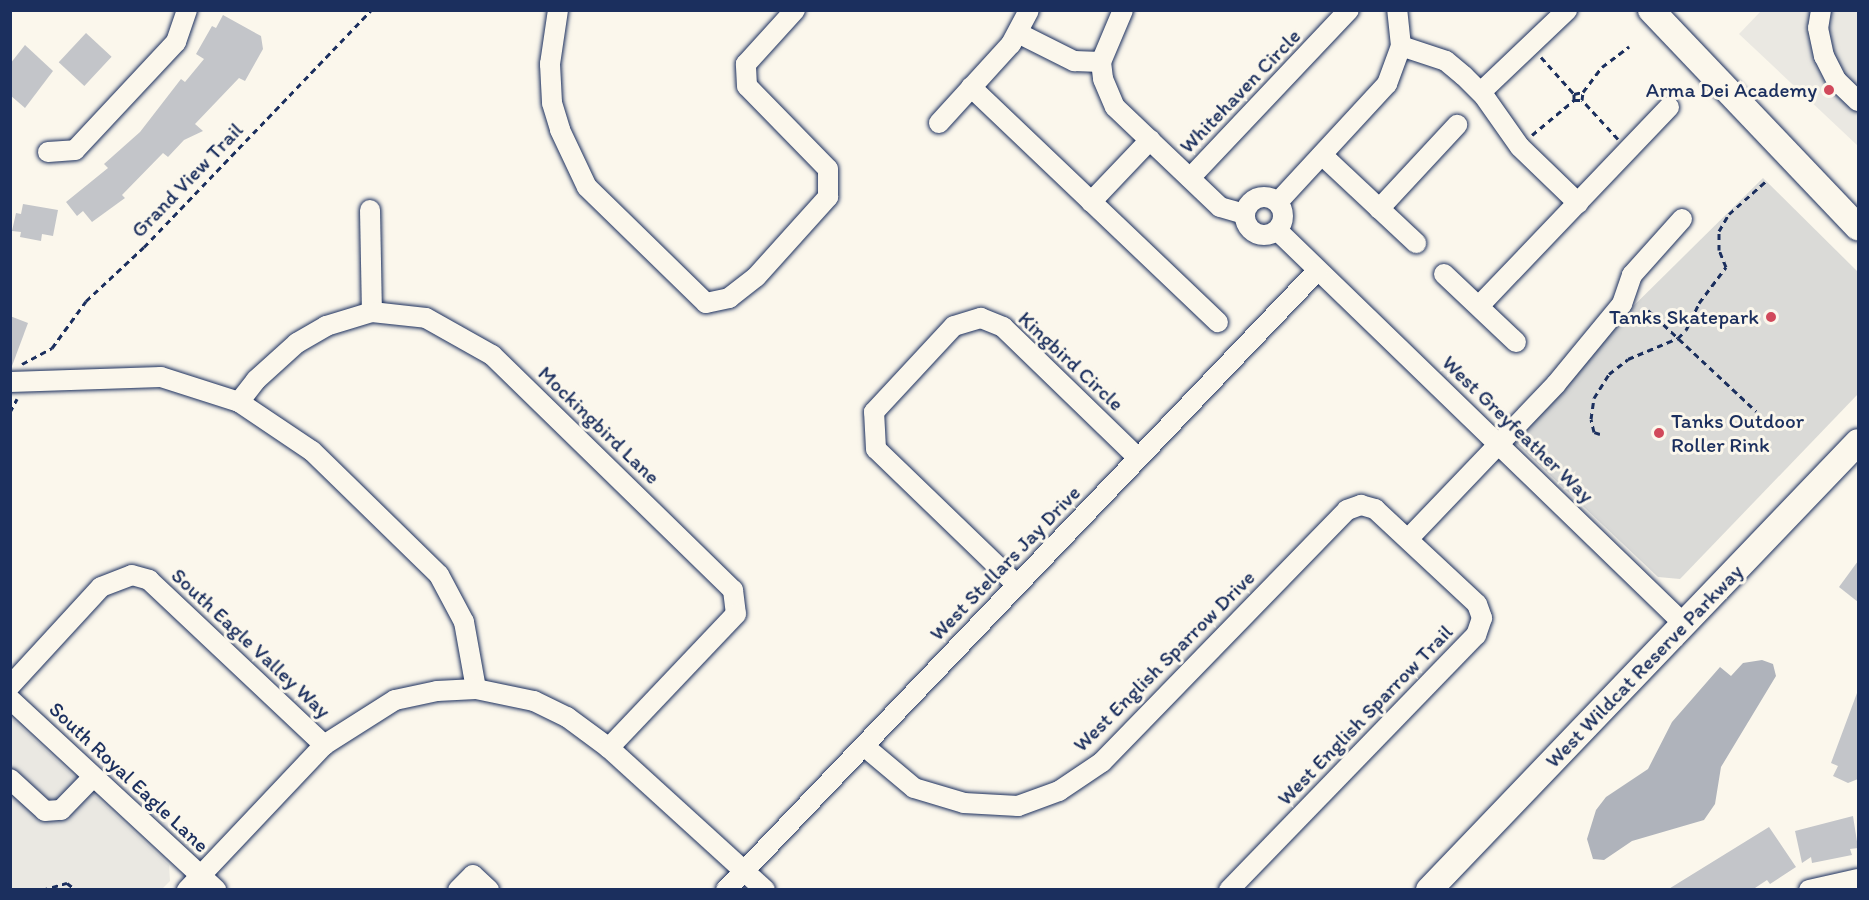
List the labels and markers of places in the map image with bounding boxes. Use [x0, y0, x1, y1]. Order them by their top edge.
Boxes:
place label: Arma Dei Academy [1646, 77, 1817, 103]
marker: Arma Dei Academy [1822, 83, 1836, 97]
place label: Tanks Skatepark [1609, 304, 1759, 330]
marker: Tanks Skatepark [1764, 310, 1778, 324]
place label: Tanks Outdoor Roller Rink [1671, 408, 1804, 458]
marker: Tanks Outdoor Roller Rink [1652, 426, 1666, 440]

